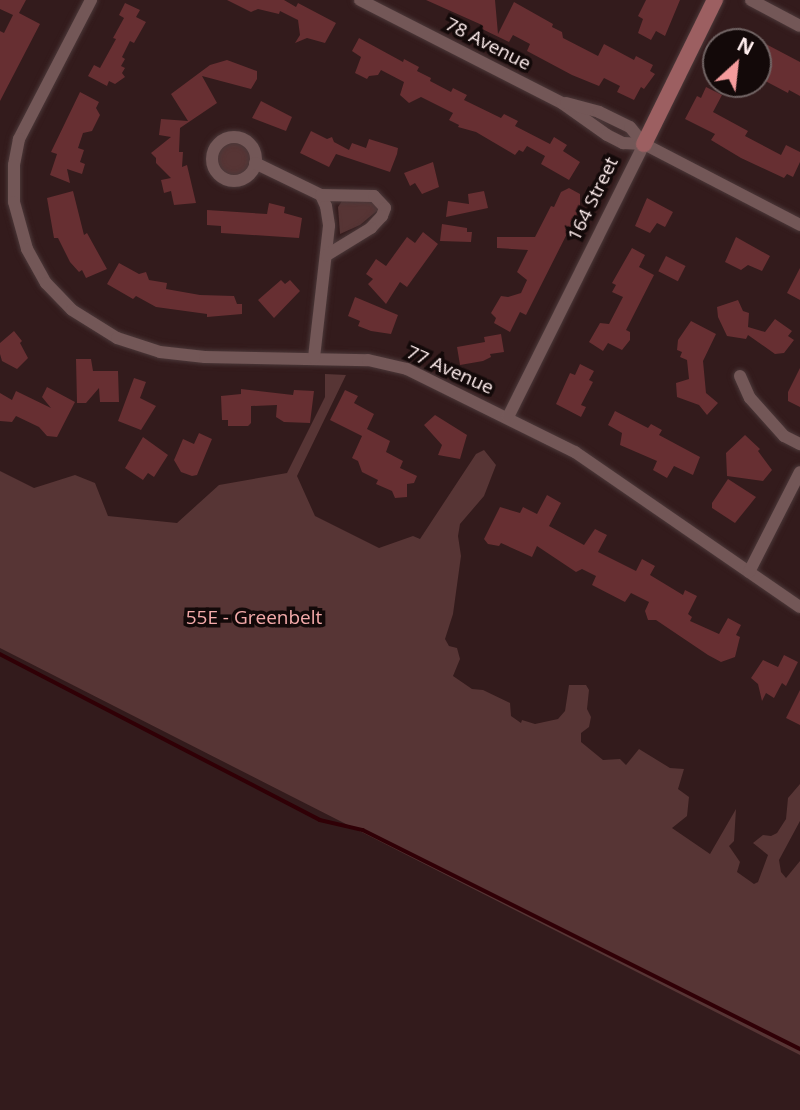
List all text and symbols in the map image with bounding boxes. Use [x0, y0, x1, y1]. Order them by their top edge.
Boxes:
street label: 78 Avenue [441, 13, 535, 75]
north arrow [702, 28, 772, 98]
text: N [733, 31, 758, 61]
street label: 164 Street [563, 153, 623, 245]
street label: 77 Avenue [403, 341, 497, 399]
park label: 55E - Greenbelt [186, 607, 322, 629]

